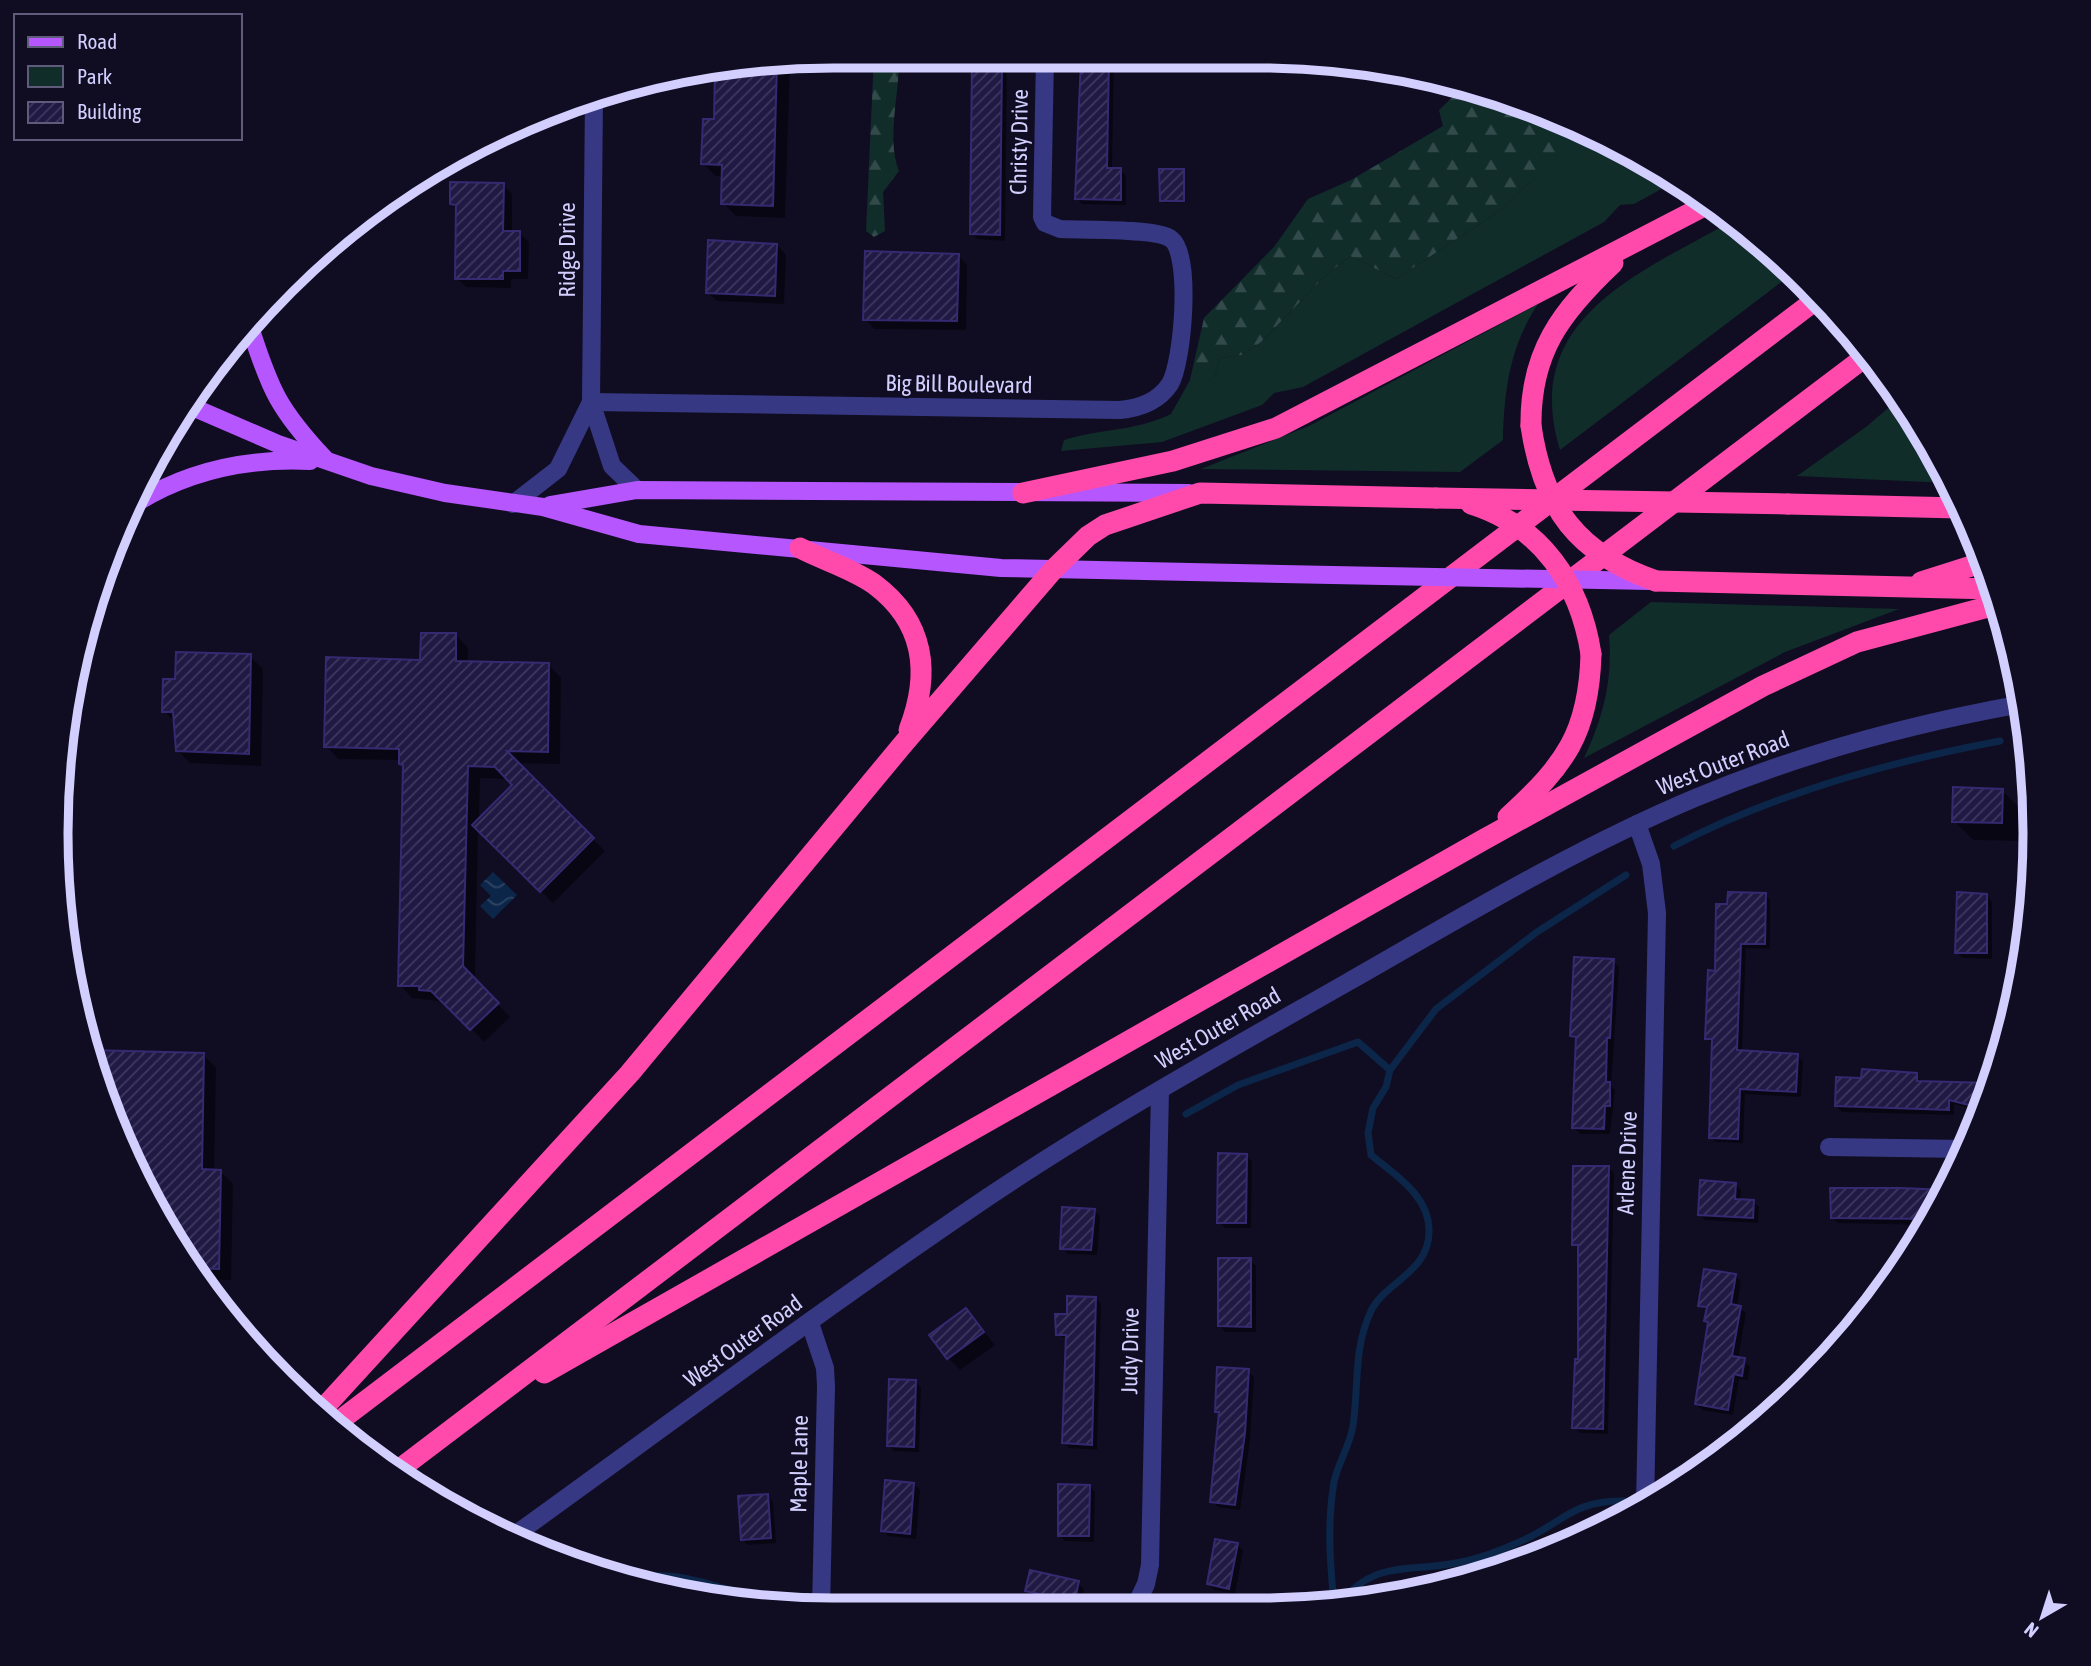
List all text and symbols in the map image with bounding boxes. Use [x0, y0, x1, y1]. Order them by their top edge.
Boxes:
legend [14, 14, 242, 140]
text: Road [77, 29, 117, 53]
text: Park [77, 64, 112, 88]
street label: Christy Drive [1005, 89, 1033, 195]
text: Building [77, 99, 141, 123]
street label: Ridge Drive [554, 202, 580, 298]
street label: Big Bill Boulevard [885, 370, 1033, 398]
street label: West Outer Road [1653, 726, 1793, 800]
street label: West Outer Road [1151, 982, 1285, 1074]
street label: Arlene Drive [1612, 1111, 1642, 1215]
street label: West Outer Road [679, 1289, 807, 1393]
street label: Judy Drive [1116, 1307, 1144, 1395]
street label: Maple Lane [785, 1415, 813, 1513]
north arrow [2007, 1582, 2077, 1652]
text: N [2020, 1618, 2043, 1642]

